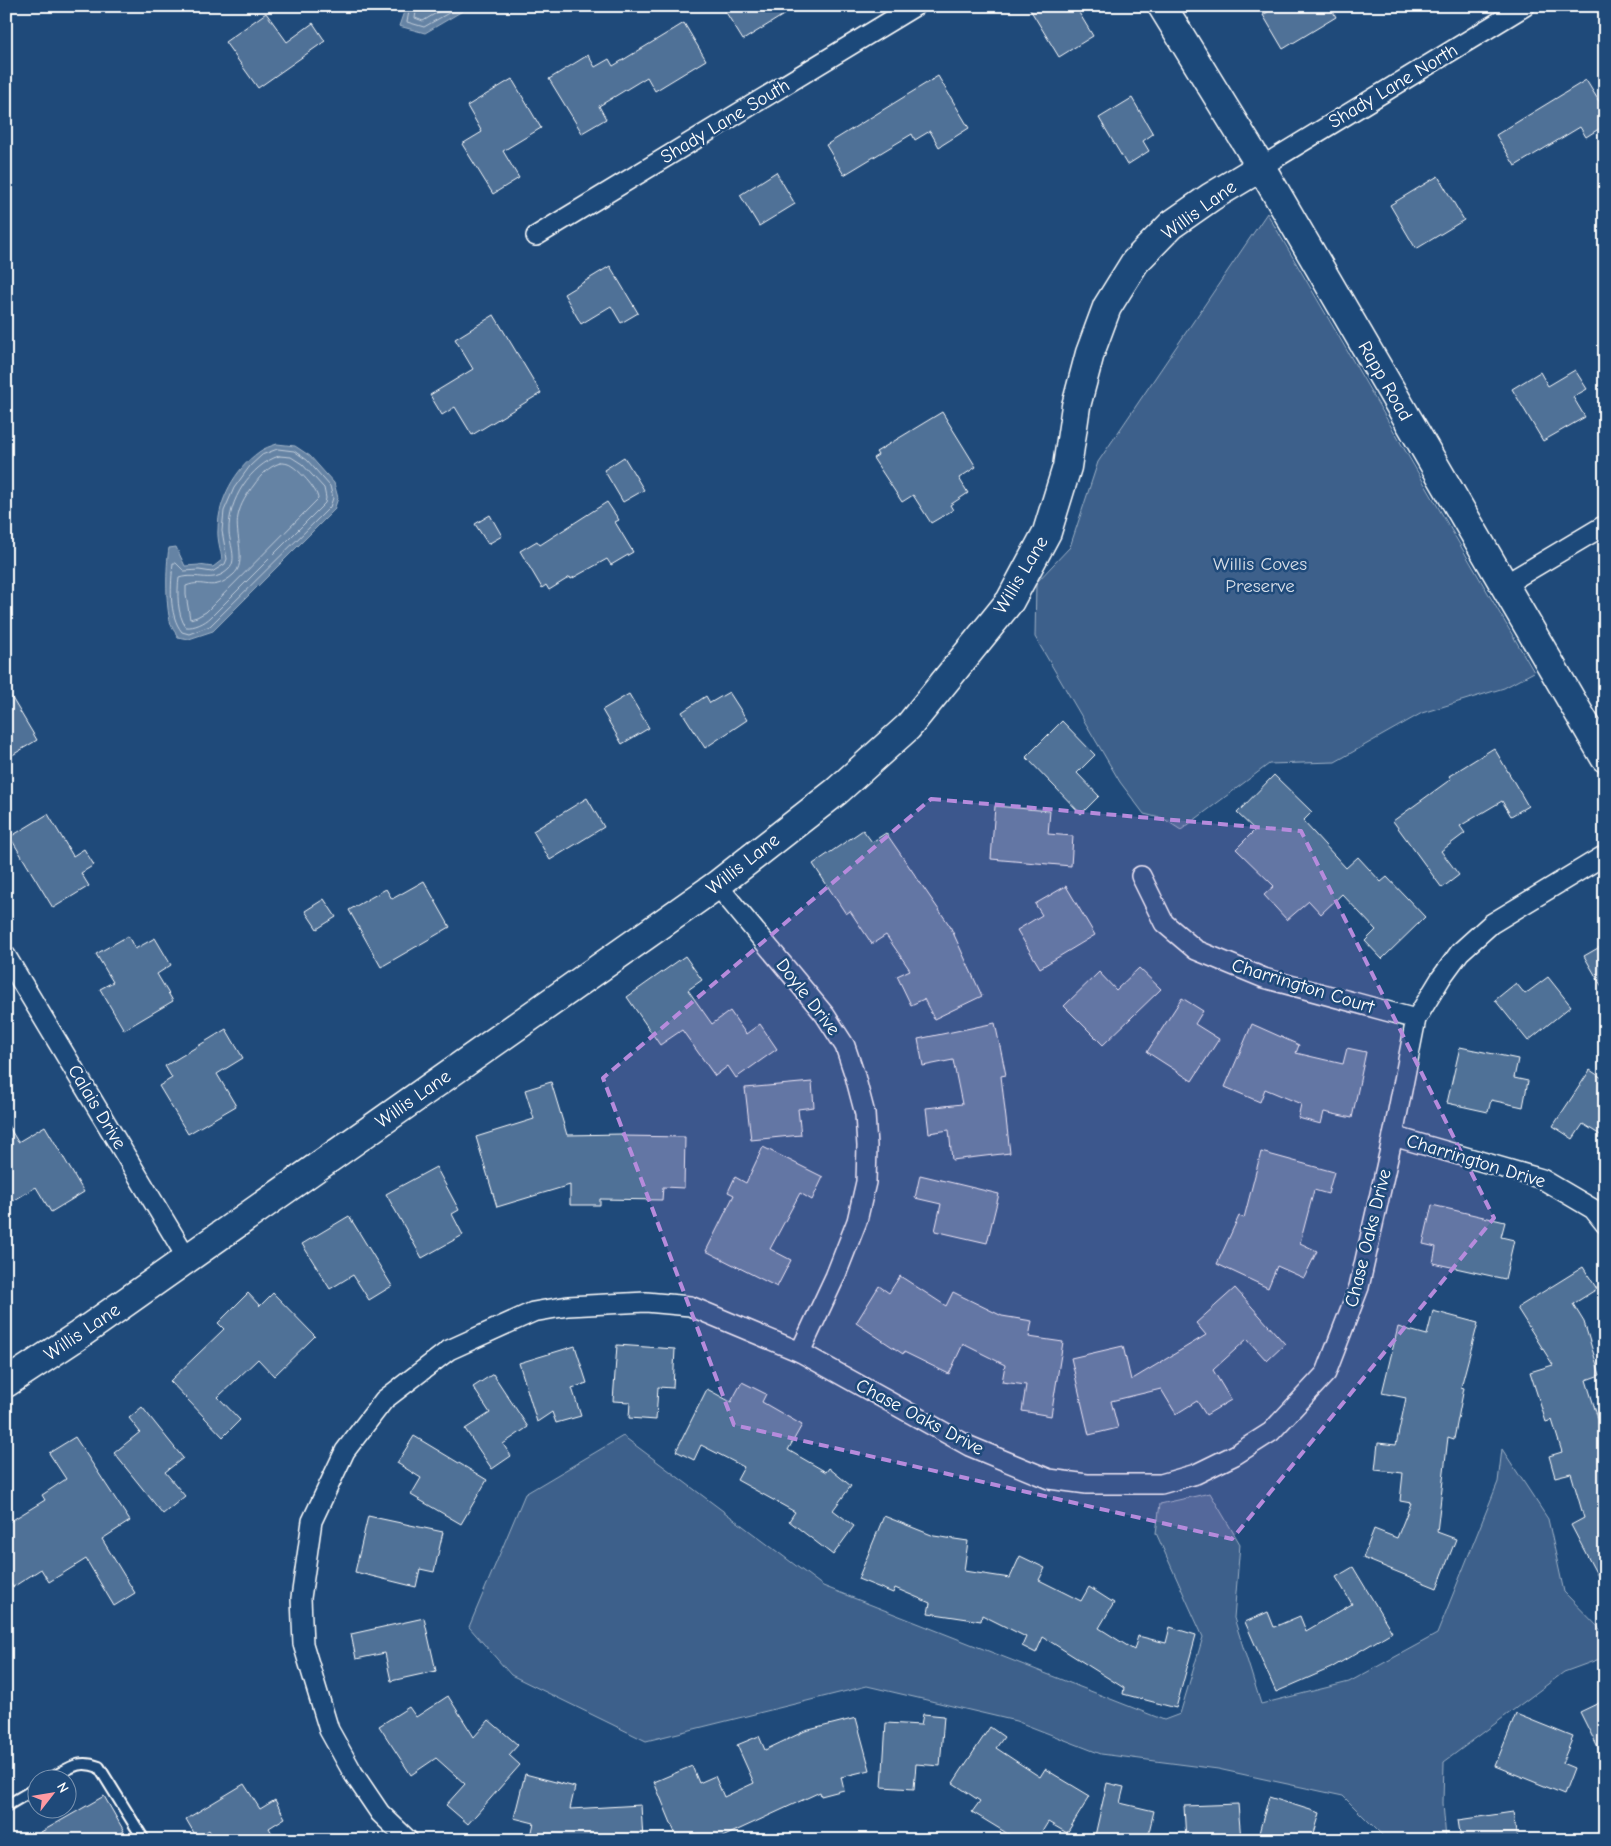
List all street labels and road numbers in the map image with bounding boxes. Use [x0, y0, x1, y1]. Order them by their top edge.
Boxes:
street label: Shady Lane North [1325, 39, 1461, 133]
street label: Shady Lane South [657, 74, 793, 168]
street label: Willis Lane [1157, 176, 1241, 244]
street label: Rapp Road [1353, 337, 1417, 425]
street label: Willis Lane [989, 532, 1053, 618]
street label: Willis Lane [702, 829, 784, 899]
street label: Doyle Drive [771, 954, 845, 1040]
street label: Charrington Court [1229, 954, 1377, 1018]
street label: Calais Drive [63, 1061, 131, 1153]
street label: Willis Lane [371, 1065, 455, 1133]
street label: Charrington Drive [1404, 1129, 1548, 1193]
street label: Chase Oaks Drive [1340, 1167, 1396, 1309]
street label: Willis Lane [40, 1299, 124, 1365]
street label: Chase Oaks Drive [852, 1374, 988, 1460]

